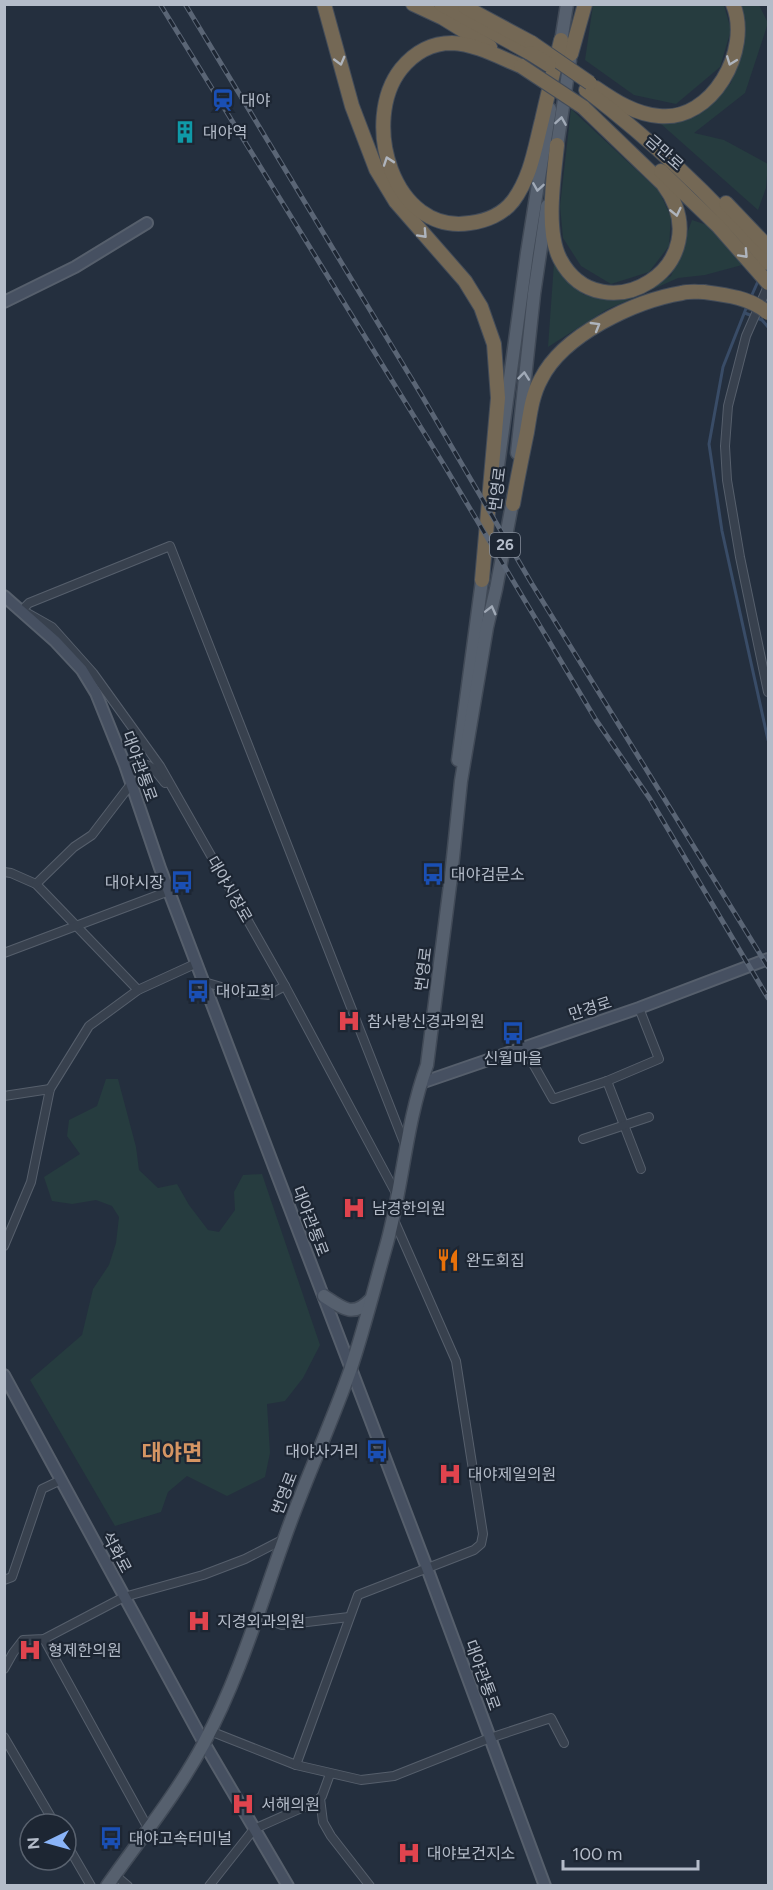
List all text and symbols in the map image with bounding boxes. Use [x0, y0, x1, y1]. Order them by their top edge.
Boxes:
one-way arrow [725, 55, 738, 66]
one-way arrow [333, 56, 346, 66]
station icon: 대야 [210, 87, 236, 113]
place label: 대야 [241, 91, 271, 110]
one-way arrow [554, 116, 567, 126]
building icon: 대야역 [172, 119, 198, 145]
place label: 대야역 [203, 123, 247, 142]
street label: 금만로 [642, 131, 688, 174]
one-way arrow [382, 156, 395, 167]
one-way arrow [532, 181, 545, 191]
one-way arrow [669, 207, 682, 217]
one-way arrow [416, 227, 427, 238]
one-way arrow [737, 247, 748, 258]
one-way arrow [590, 322, 600, 333]
one-way arrow [517, 371, 530, 381]
street label: 번영로 [485, 466, 510, 512]
road number: 26 [490, 533, 520, 557]
one-way arrow [484, 606, 497, 616]
street label: 대야관통로 [118, 728, 161, 804]
street label: 대야시장로 [203, 853, 256, 926]
bus stop icon: 대야검문소 [420, 861, 446, 887]
place label: 대야검문소 [451, 865, 525, 884]
bus stop icon: 대야시장 [169, 869, 195, 895]
place label: 대야시장 [105, 873, 164, 892]
street label: 번영로 [411, 946, 436, 992]
bus stop icon: 대야교회 [185, 978, 211, 1004]
place label: 대야교회 [216, 982, 275, 1001]
street label: 만경로 [566, 993, 614, 1024]
hospital icon: 참사랑신경과의원 [336, 1008, 362, 1034]
place label: 참사랑신경과의원 [367, 1012, 485, 1031]
bus stop icon: 신월마을 [500, 1020, 526, 1046]
place label: 신월마을 [484, 1049, 542, 1068]
street label: 대야관통로 [288, 1183, 333, 1259]
hospital icon: 남경한의원 [341, 1195, 367, 1221]
place label: 남경한의원 [372, 1199, 446, 1218]
restaurant icon: 완도회집 [435, 1247, 461, 1273]
place label: 완도회집 [466, 1251, 525, 1270]
bus stop icon: 대야사거리 [364, 1438, 390, 1464]
district label: 대야면 [142, 1439, 202, 1466]
place label: 대야사거리 [285, 1442, 359, 1461]
hospital icon: 대야제일의원 [437, 1461, 463, 1487]
place label: 대야제일의원 [468, 1465, 556, 1484]
street label: 번영로 [268, 1469, 301, 1517]
street label: 석화로 [98, 1528, 135, 1576]
hospital icon: 지경외과의원 [186, 1608, 212, 1634]
place label: 지경외과의원 [217, 1612, 305, 1631]
hospital icon: 형제한의원 [17, 1637, 43, 1663]
street label: 대야관통로 [461, 1637, 504, 1713]
place label: 형제한의원 [48, 1641, 122, 1660]
hospital icon: 서해의원 [230, 1791, 256, 1817]
place label: 서해의원 [261, 1795, 320, 1814]
north arrow [18, 1812, 78, 1872]
bus stop icon: 대야고속터미널 [98, 1825, 124, 1851]
place label: 대야고속터미널 [129, 1829, 232, 1848]
scale bar [563, 1833, 698, 1871]
text: N [24, 1836, 44, 1850]
hospital icon: 대야보건지소 [396, 1840, 422, 1866]
text: 100 m [572, 1843, 622, 1865]
place label: 대야보건지소 [427, 1844, 515, 1863]

